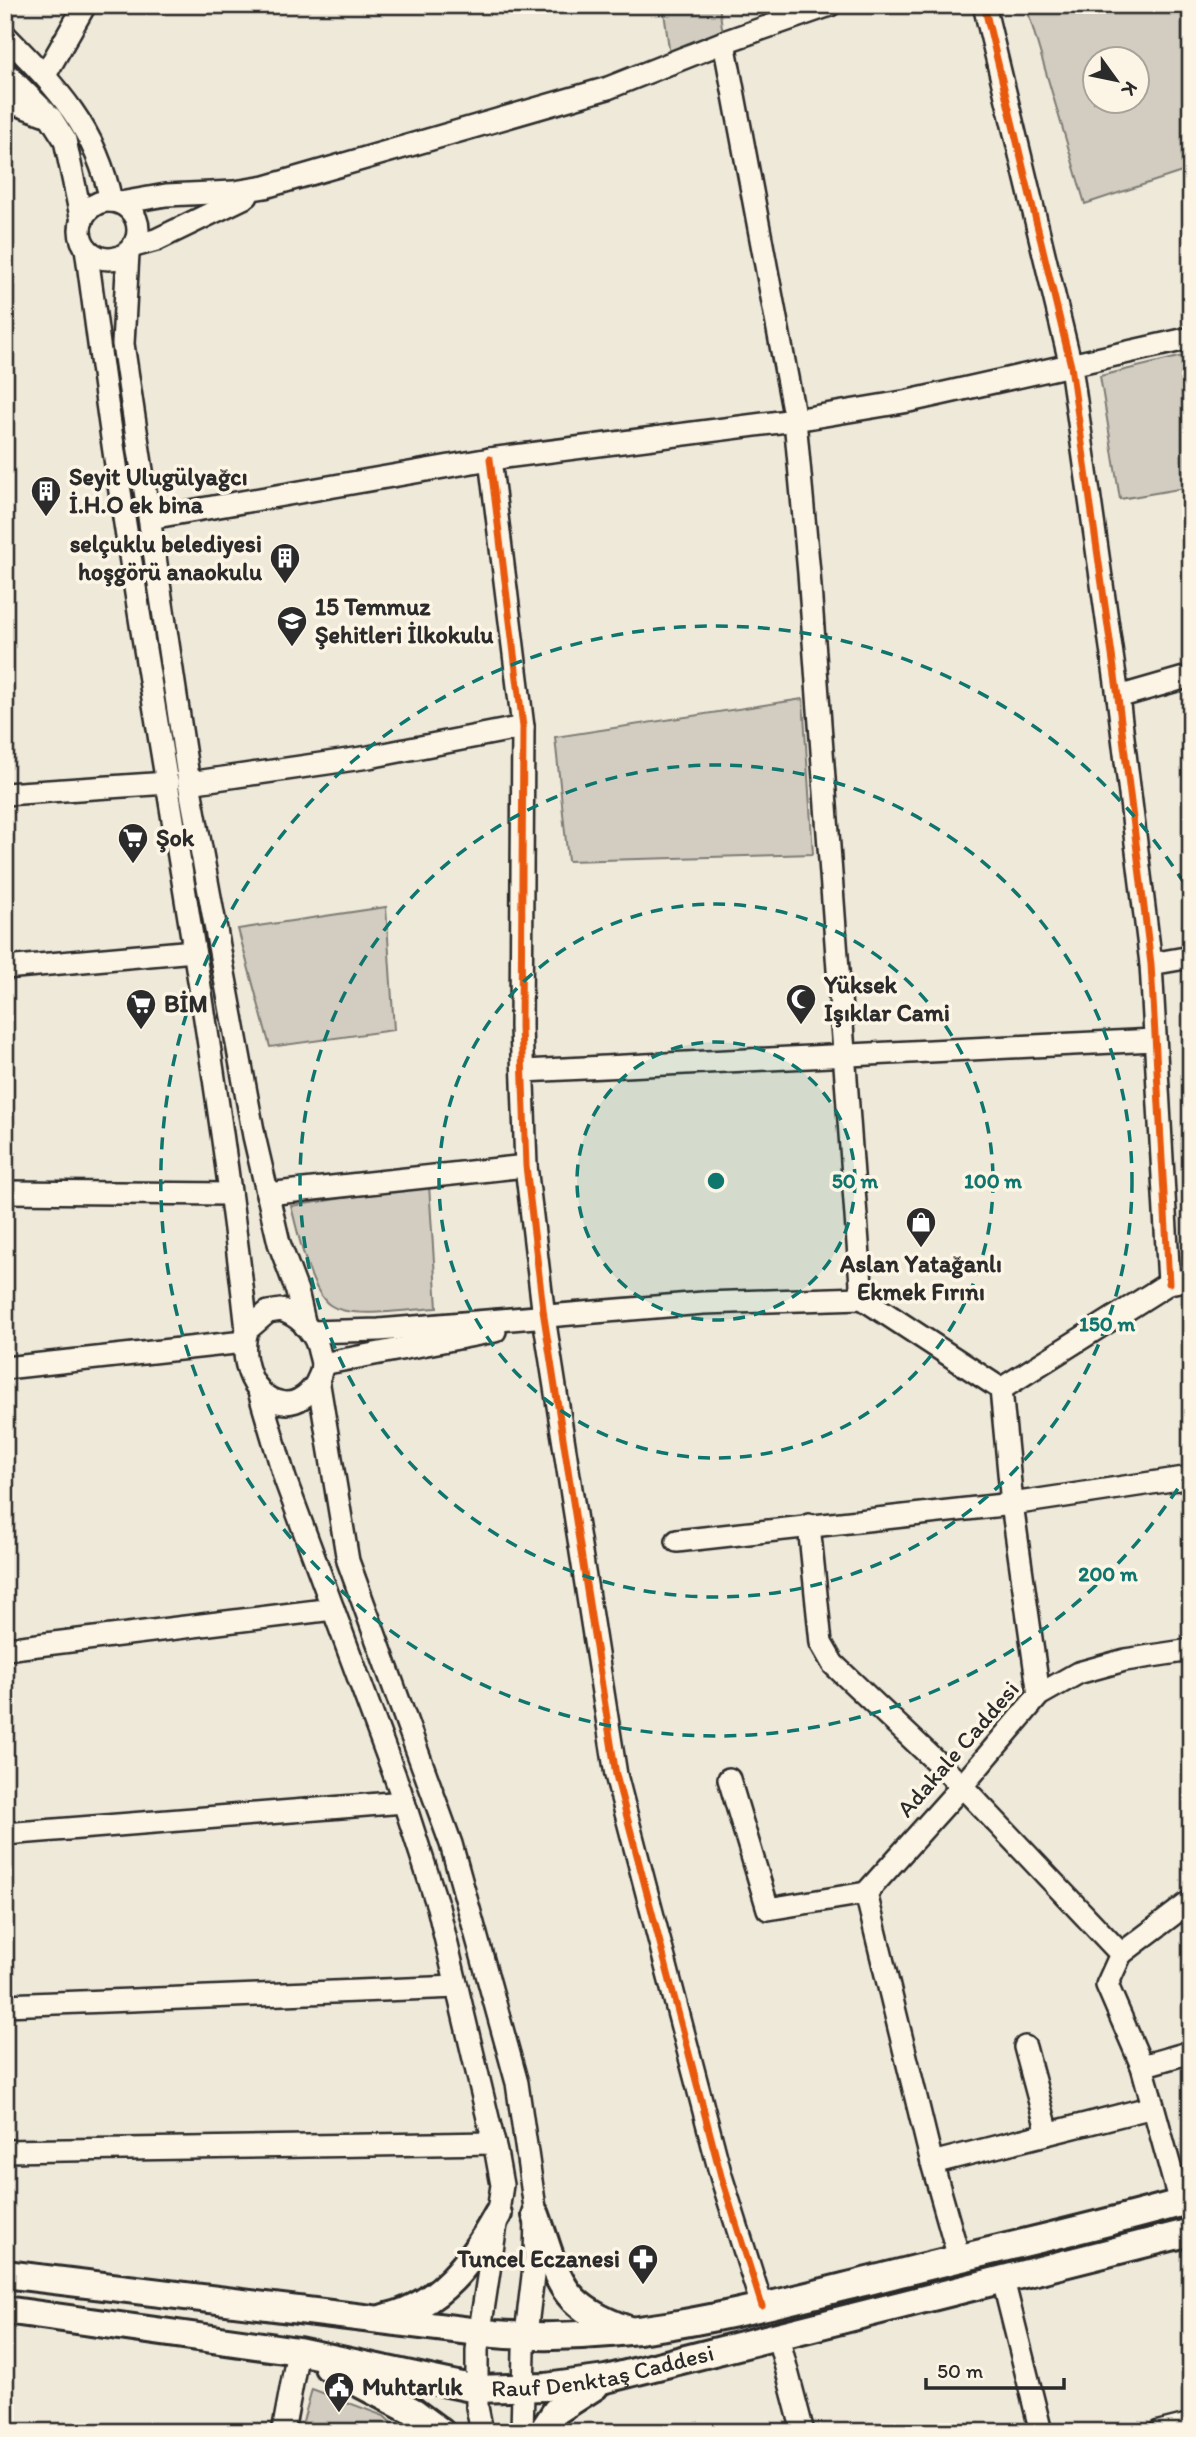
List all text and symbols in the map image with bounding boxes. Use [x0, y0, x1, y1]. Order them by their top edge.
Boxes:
north arrow [1080, 46, 1150, 116]
text: K [1116, 78, 1143, 101]
place label: Seyit Ulugülyağcı İ.H.O ek bina [69, 462, 248, 519]
building icon: Seyit Ulugülyağcı İ.H.O ek bina [29, 474, 63, 518]
place label: selçuklu belediyesi hoşgörü anaokulu [70, 529, 263, 587]
building icon: selçuklu belediyesi hoşgörü anaokulu [268, 541, 302, 585]
place label: 15 Temmuz Şehitleri İlkokulu [315, 592, 494, 650]
school or university icon: 15 Temmuz Şehitleri İlkokulu [275, 604, 309, 648]
supermarket icon: Şok [116, 821, 150, 865]
place label: Şok [156, 823, 195, 853]
place label: Yüksek Işıklar Cami [823, 970, 950, 1028]
mosque icon: Yüksek Işıklar Cami [784, 982, 818, 1026]
supermarket icon: BİM [124, 987, 158, 1031]
place label: BİM [164, 989, 208, 1018]
text: 50 m [832, 1168, 879, 1193]
text: 100 m [964, 1168, 1022, 1193]
centre of rings [704, 1169, 728, 1193]
shop icon: Aslan Yatağanlı Ekmek Fırını [904, 1205, 938, 1249]
place label: Aslan Yatağanlı Ekmek Fırını [839, 1249, 1002, 1306]
text: 150 m [1079, 1311, 1135, 1336]
text: 200 m [1078, 1561, 1138, 1586]
street label: Adakale Caddesi [891, 1675, 1025, 1823]
pharmacy icon: Tuncel Eczanesi [626, 2242, 660, 2286]
place label: Tuncel Eczanesi [456, 2244, 620, 2273]
street label: Rauf Denktaş Caddesi [491, 2338, 717, 2403]
scale bar [926, 2346, 1065, 2390]
text: 50 m [937, 2358, 984, 2383]
public building icon: Muhtarlık [322, 2370, 356, 2414]
place label: Muhtarlık [362, 2372, 463, 2401]

